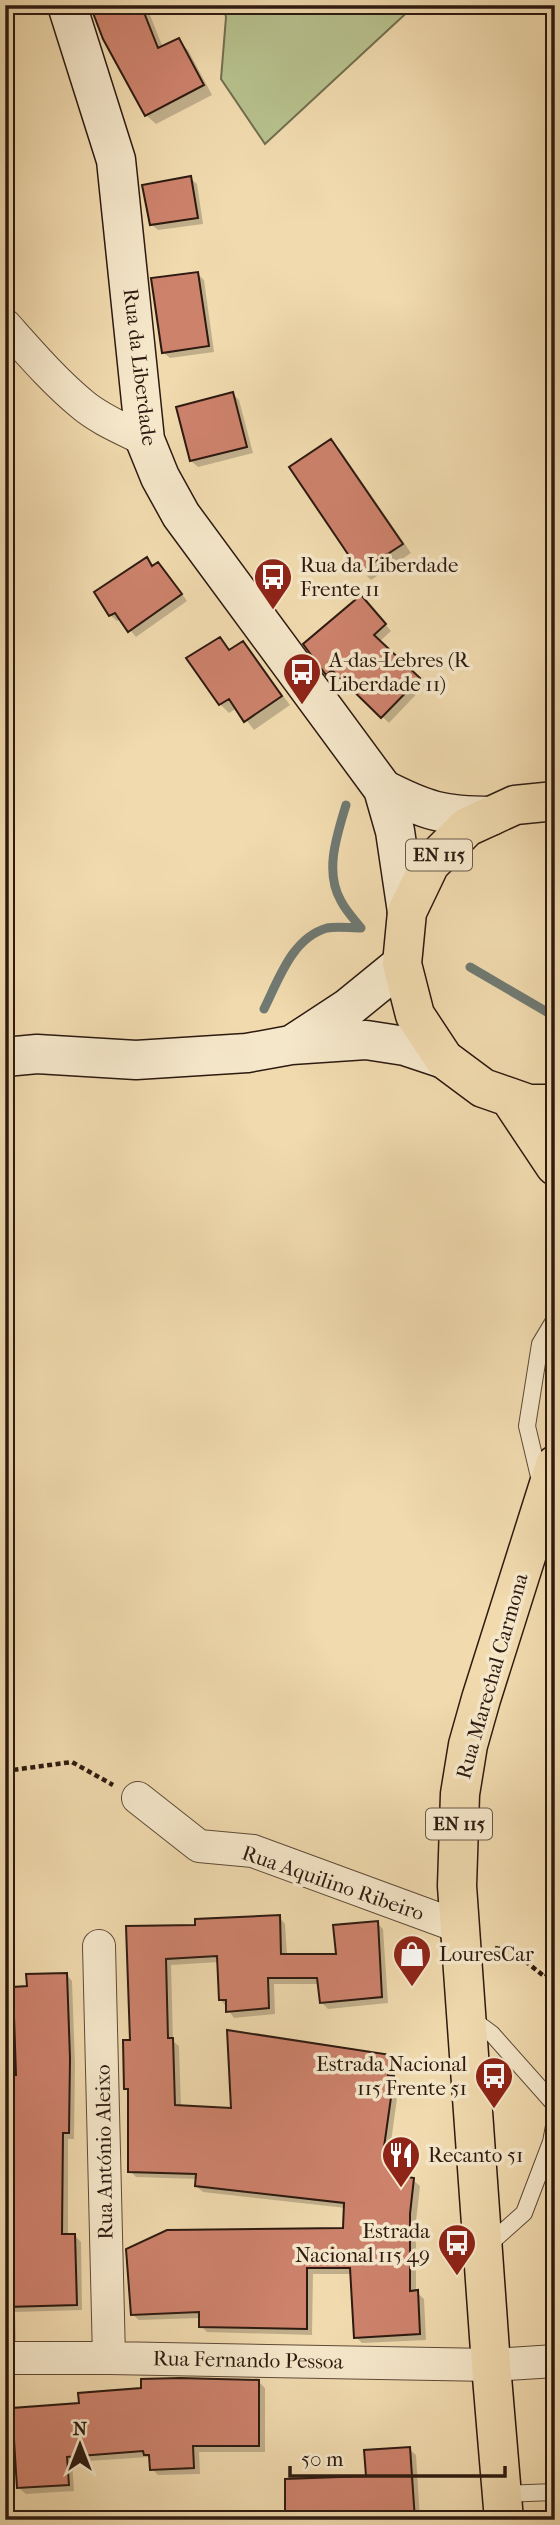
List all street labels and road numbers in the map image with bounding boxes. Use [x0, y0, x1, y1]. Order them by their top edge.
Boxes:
street label: Rua da Liberdade [118, 287, 162, 447]
road number: EN 115 [406, 840, 472, 870]
street label: Rua Marechal Carmona [451, 1570, 533, 1782]
road number: EN 115 [426, 1808, 492, 1840]
street label: Rua Aquilino Ribeiro [239, 1841, 427, 1925]
street label: Rua António Aleixo [90, 2064, 118, 2240]
street label: Rua Fernando Pessoa [153, 2346, 344, 2374]

